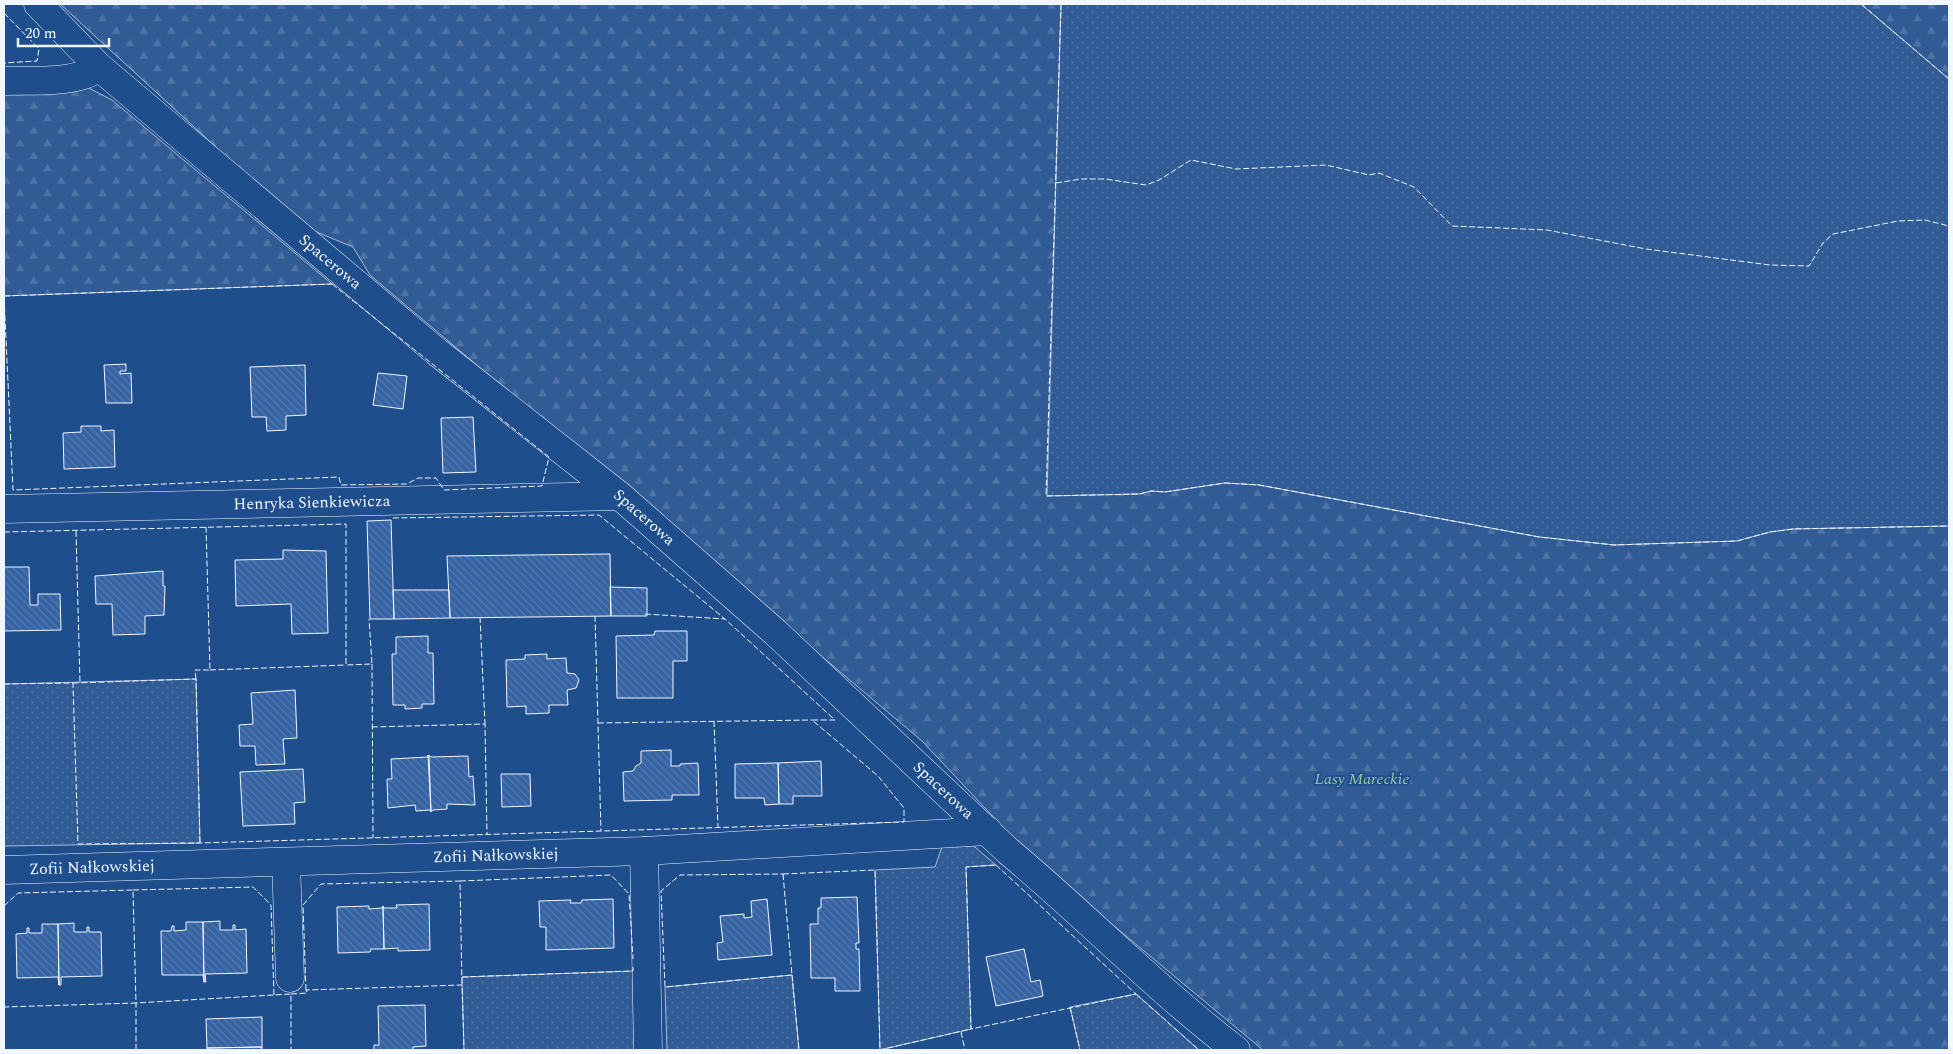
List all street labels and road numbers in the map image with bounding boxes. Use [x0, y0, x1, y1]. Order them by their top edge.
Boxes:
street label: Spacerowa [293, 228, 367, 296]
street label: Spacerowa [608, 483, 681, 551]
street label: Henryka Sienkiewicza [233, 489, 391, 516]
street label: Spacerowa [908, 756, 979, 825]
street label: Zofii Nałkowskiej [432, 842, 559, 869]
street label: Zofii Nałkowskiej [29, 854, 155, 881]

